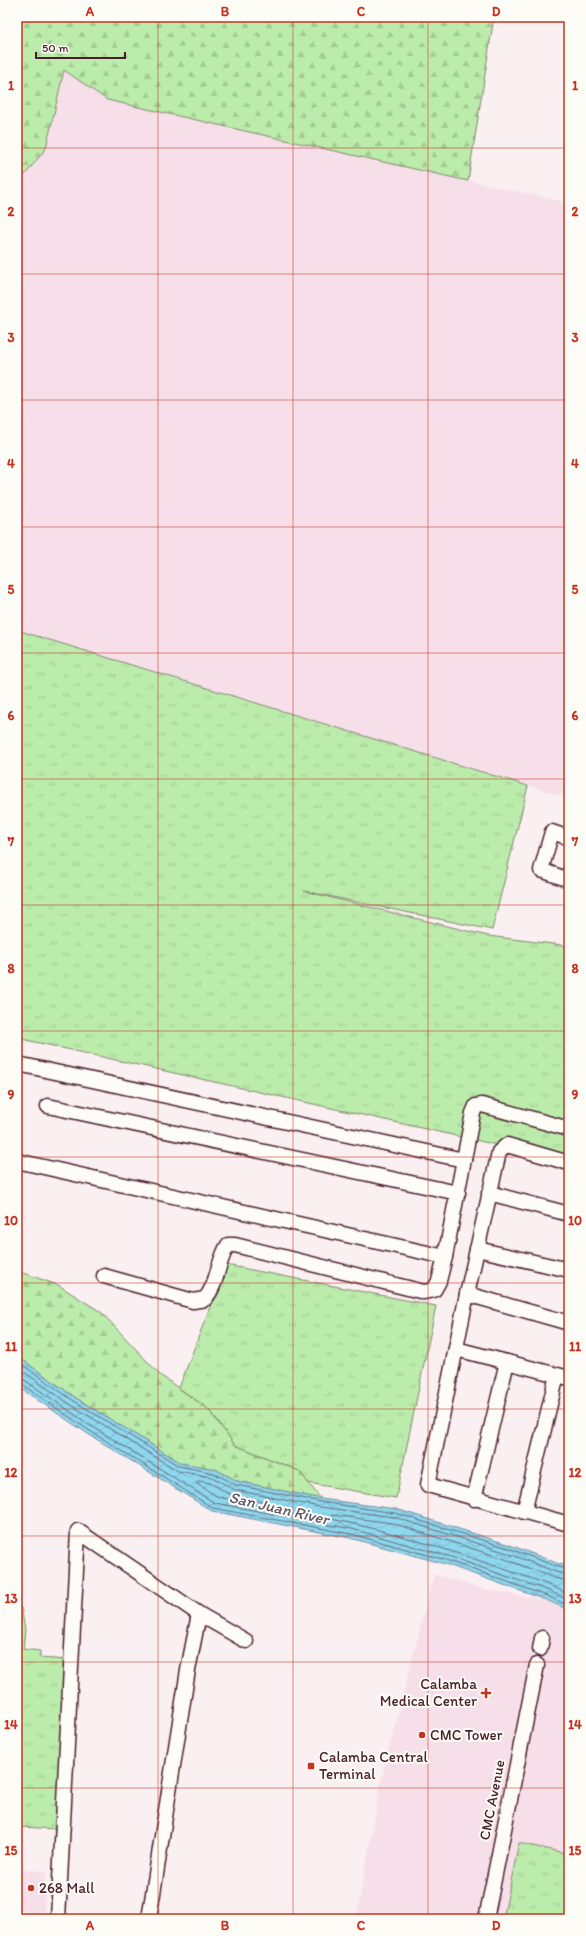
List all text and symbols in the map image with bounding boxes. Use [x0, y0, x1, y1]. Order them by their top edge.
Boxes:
text: A [85, 4, 95, 19]
text: B [221, 4, 230, 19]
text: C [357, 4, 366, 19]
text: D [492, 4, 501, 19]
scale bar [36, 34, 125, 60]
text: 50 m [42, 41, 68, 55]
text: 1 [8, 78, 14, 93]
text: 1 [572, 78, 578, 93]
text: 2 [8, 204, 15, 219]
text: 2 [572, 204, 579, 219]
text: 3 [7, 330, 15, 345]
text: 3 [571, 330, 579, 345]
text: 4 [7, 456, 15, 471]
text: 4 [571, 456, 579, 471]
text: 5 [8, 582, 15, 597]
text: 5 [572, 582, 579, 597]
text: 6 [8, 708, 15, 723]
text: 6 [572, 708, 579, 723]
text: 7 [7, 834, 15, 849]
text: 7 [571, 834, 579, 849]
text: 8 [7, 961, 15, 976]
text: 8 [571, 961, 579, 976]
text: 9 [8, 1087, 15, 1102]
text: 9 [572, 1087, 579, 1102]
text: 10 [4, 1213, 18, 1228]
text: 10 [568, 1213, 582, 1228]
text: 11 [5, 1339, 17, 1354]
text: 11 [569, 1339, 581, 1354]
text: 12 [5, 1465, 18, 1480]
text: 12 [569, 1465, 582, 1480]
water label: San Juan River [227, 1487, 332, 1529]
text: 13 [4, 1591, 18, 1606]
text: 13 [568, 1591, 582, 1606]
place label: Calamba Medical Center [380, 1675, 477, 1710]
marker: Calamba Medical Center [480, 1687, 492, 1699]
text: 14 [4, 1717, 18, 1732]
text: 14 [568, 1717, 582, 1732]
place label: CMC Tower [430, 1726, 503, 1744]
marker: CMC Tower [417, 1730, 427, 1740]
place label: Calamba Central Terminal [319, 1748, 428, 1783]
street label: CMC Avenue [475, 1758, 509, 1842]
marker: Calamba Central Terminal [306, 1761, 316, 1771]
text: 15 [5, 1843, 18, 1858]
text: 15 [569, 1843, 582, 1858]
place label: 268 Mall [39, 1879, 95, 1897]
marker: 268 Mall [26, 1883, 36, 1893]
text: A [85, 1918, 95, 1933]
text: B [221, 1918, 230, 1933]
text: C [357, 1918, 366, 1933]
text: D [492, 1918, 501, 1933]

